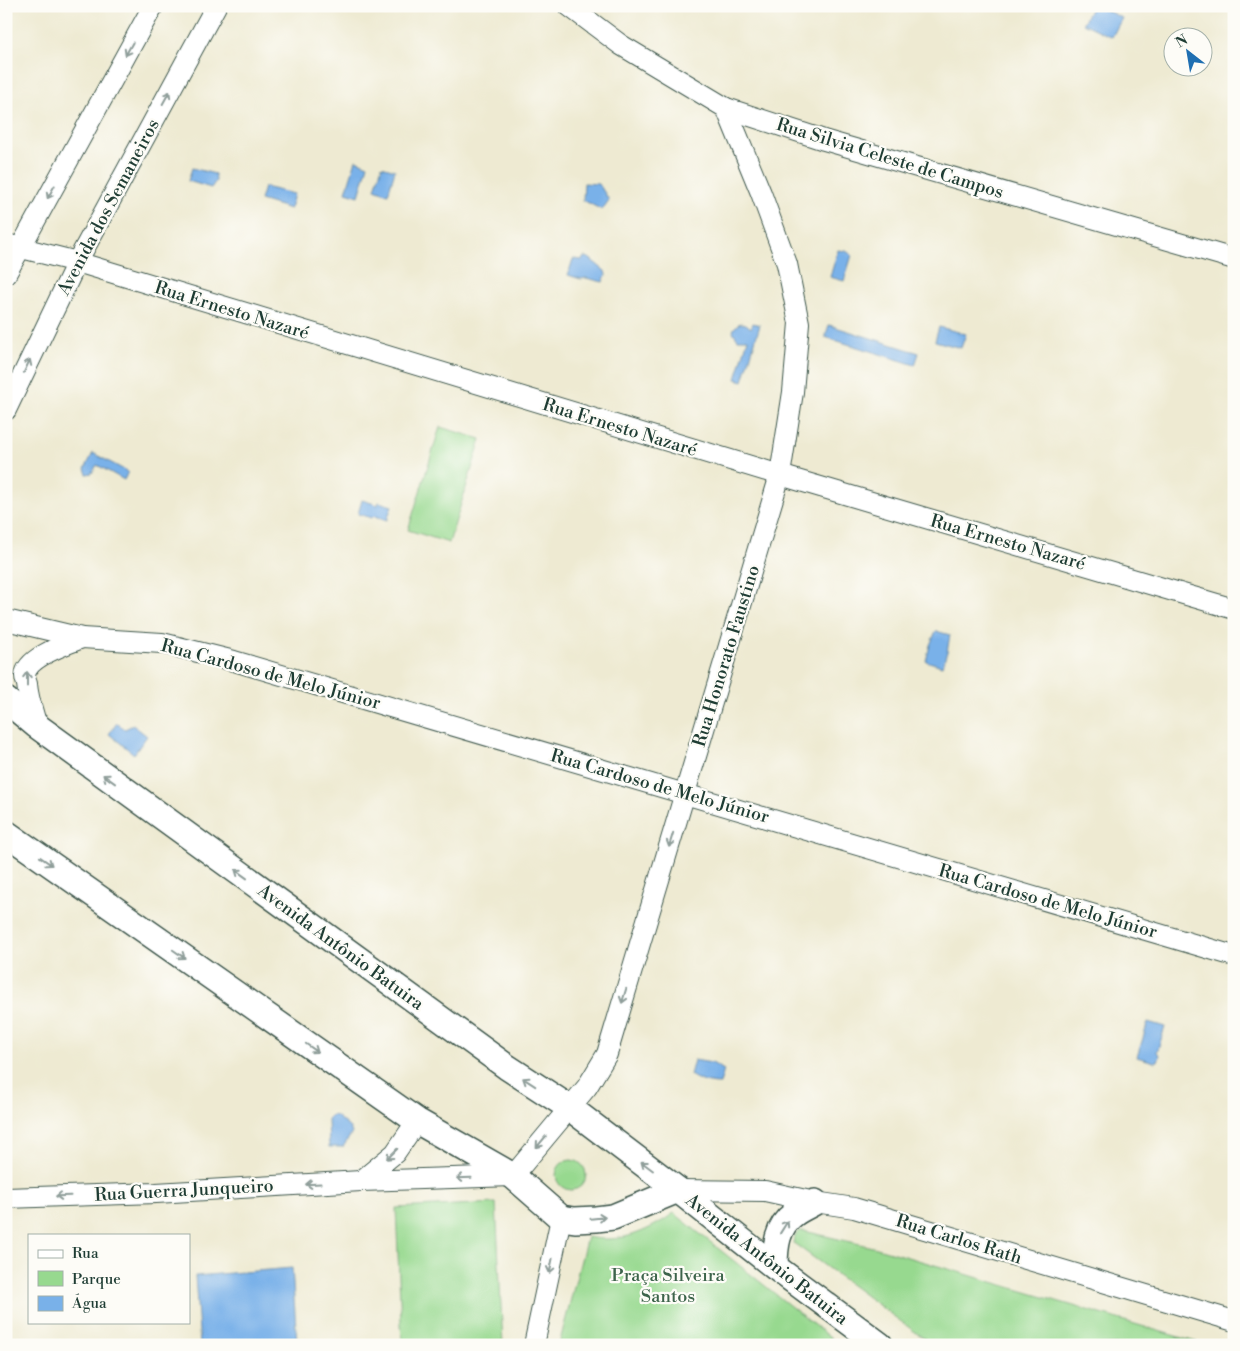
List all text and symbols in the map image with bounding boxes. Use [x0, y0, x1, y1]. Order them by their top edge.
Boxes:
north arrow [1162, 28, 1212, 78]
text: N [1172, 31, 1191, 52]
one-way arrow [124, 41, 133, 56]
one-way arrow [162, 91, 172, 106]
street label: Rua Silvia Celeste de Campos [773, 113, 1006, 204]
street label: Avenida dos Semaneiros [52, 115, 165, 300]
one-way arrow [46, 184, 56, 199]
street label: Rua Ernesto Nazaré [152, 276, 312, 345]
one-way arrow [22, 359, 32, 374]
street label: Rua Ernesto Nazaré [540, 393, 700, 462]
street label: Rua Ernesto Nazaré [928, 509, 1088, 576]
street label: Rua Honorato Faustino [688, 562, 765, 750]
street label: Rua Cardoso de Melo Júnior [159, 634, 383, 715]
one-way arrow [22, 672, 32, 688]
street label: Rua Cardoso de Melo Júnior [548, 744, 772, 829]
one-way arrow [103, 774, 117, 784]
one-way arrow [666, 832, 676, 848]
one-way arrow [39, 856, 53, 866]
street label: Rua Cardoso de Melo Júnior [936, 859, 1160, 944]
one-way arrow [234, 869, 248, 879]
street label: Avenida Antônio Batuira [252, 879, 429, 1016]
one-way arrow [172, 949, 186, 959]
one-way arrow [619, 988, 629, 1004]
one-way arrow [305, 1043, 319, 1053]
one-way arrow [522, 1076, 536, 1087]
one-way arrow [536, 1135, 547, 1148]
one-way arrow [386, 1148, 398, 1160]
one-way arrow [641, 1161, 654, 1172]
one-way arrow [456, 1173, 472, 1182]
street label: Rua Guerra Junqueiro [94, 1174, 274, 1207]
one-way arrow [305, 1179, 321, 1188]
street label: Avenida Antônio Batuira [680, 1188, 853, 1331]
one-way arrow [55, 1191, 72, 1201]
street label: Rua Carlos Rath [893, 1209, 1025, 1270]
one-way arrow [590, 1213, 606, 1223]
one-way arrow [779, 1221, 789, 1235]
legend [28, 1234, 190, 1324]
text: Rua [72, 1244, 99, 1263]
one-way arrow [546, 1258, 555, 1274]
park label: Praça Silveira Santos [611, 1264, 726, 1308]
text: Parque [72, 1270, 121, 1289]
text: Água [71, 1293, 107, 1313]

